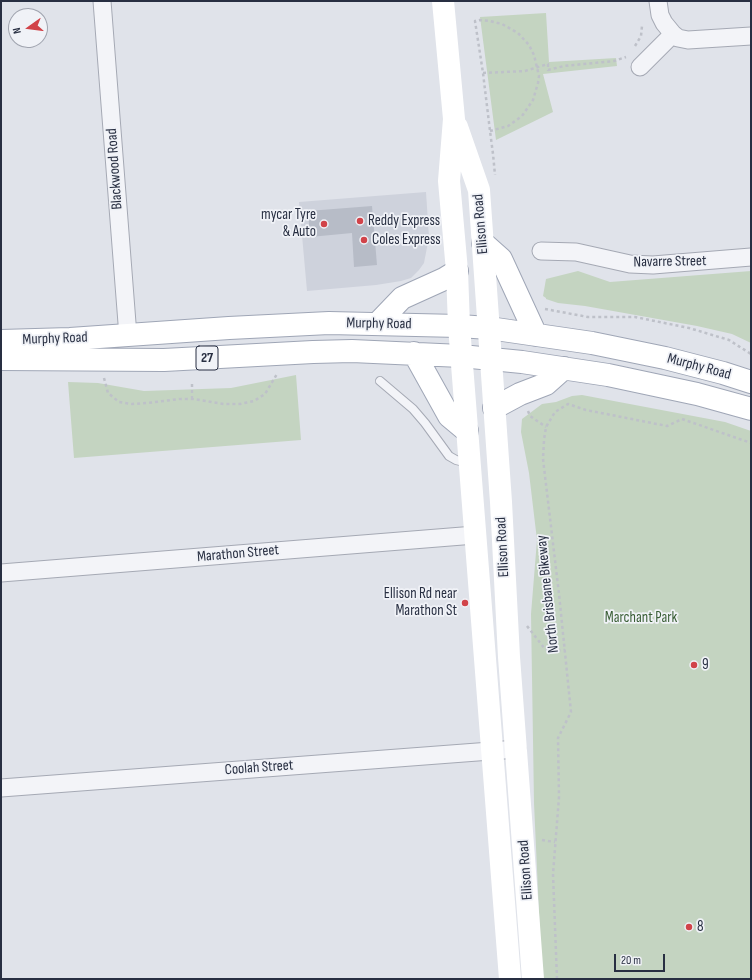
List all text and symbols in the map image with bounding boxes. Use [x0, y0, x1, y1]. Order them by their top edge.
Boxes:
north arrow [8, 8, 48, 48]
text: N [10, 26, 24, 35]
street label: Blackwood Road [103, 128, 127, 210]
street label: Ellison Road [469, 193, 493, 255]
place label: mycar Tyre & Auto [261, 206, 316, 241]
place label: Reddy Express [368, 212, 440, 230]
marker: Reddy Express [355, 216, 365, 226]
marker: mycar Tyre & Auto [319, 219, 329, 229]
place label: Coles Express [372, 231, 441, 249]
marker: Coles Express [359, 235, 369, 245]
street label: Navarre Street [633, 252, 707, 272]
street label: Murphy Road [346, 314, 412, 334]
street label: Murphy Road [22, 329, 88, 349]
road number: 27 [196, 346, 218, 370]
street label: Murphy Road [665, 350, 733, 384]
street label: Ellison Road [492, 516, 514, 578]
street label: North Brisbane Bikeway [533, 534, 563, 654]
street label: Marathon Street [196, 541, 280, 567]
place label: Ellison Rd near Marathon St [384, 585, 457, 620]
marker: Ellison Rd near Marathon St [460, 598, 470, 608]
park label: Marchant Park [605, 609, 677, 627]
place label: 9 [702, 656, 709, 674]
marker: 9 [689, 660, 699, 670]
street label: Coolah Street [224, 757, 294, 779]
street label: Ellison Road [515, 839, 537, 901]
place label: 8 [697, 918, 704, 936]
marker: 8 [684, 922, 694, 932]
scale bar [616, 946, 667, 972]
text: 20 m [621, 953, 641, 968]

